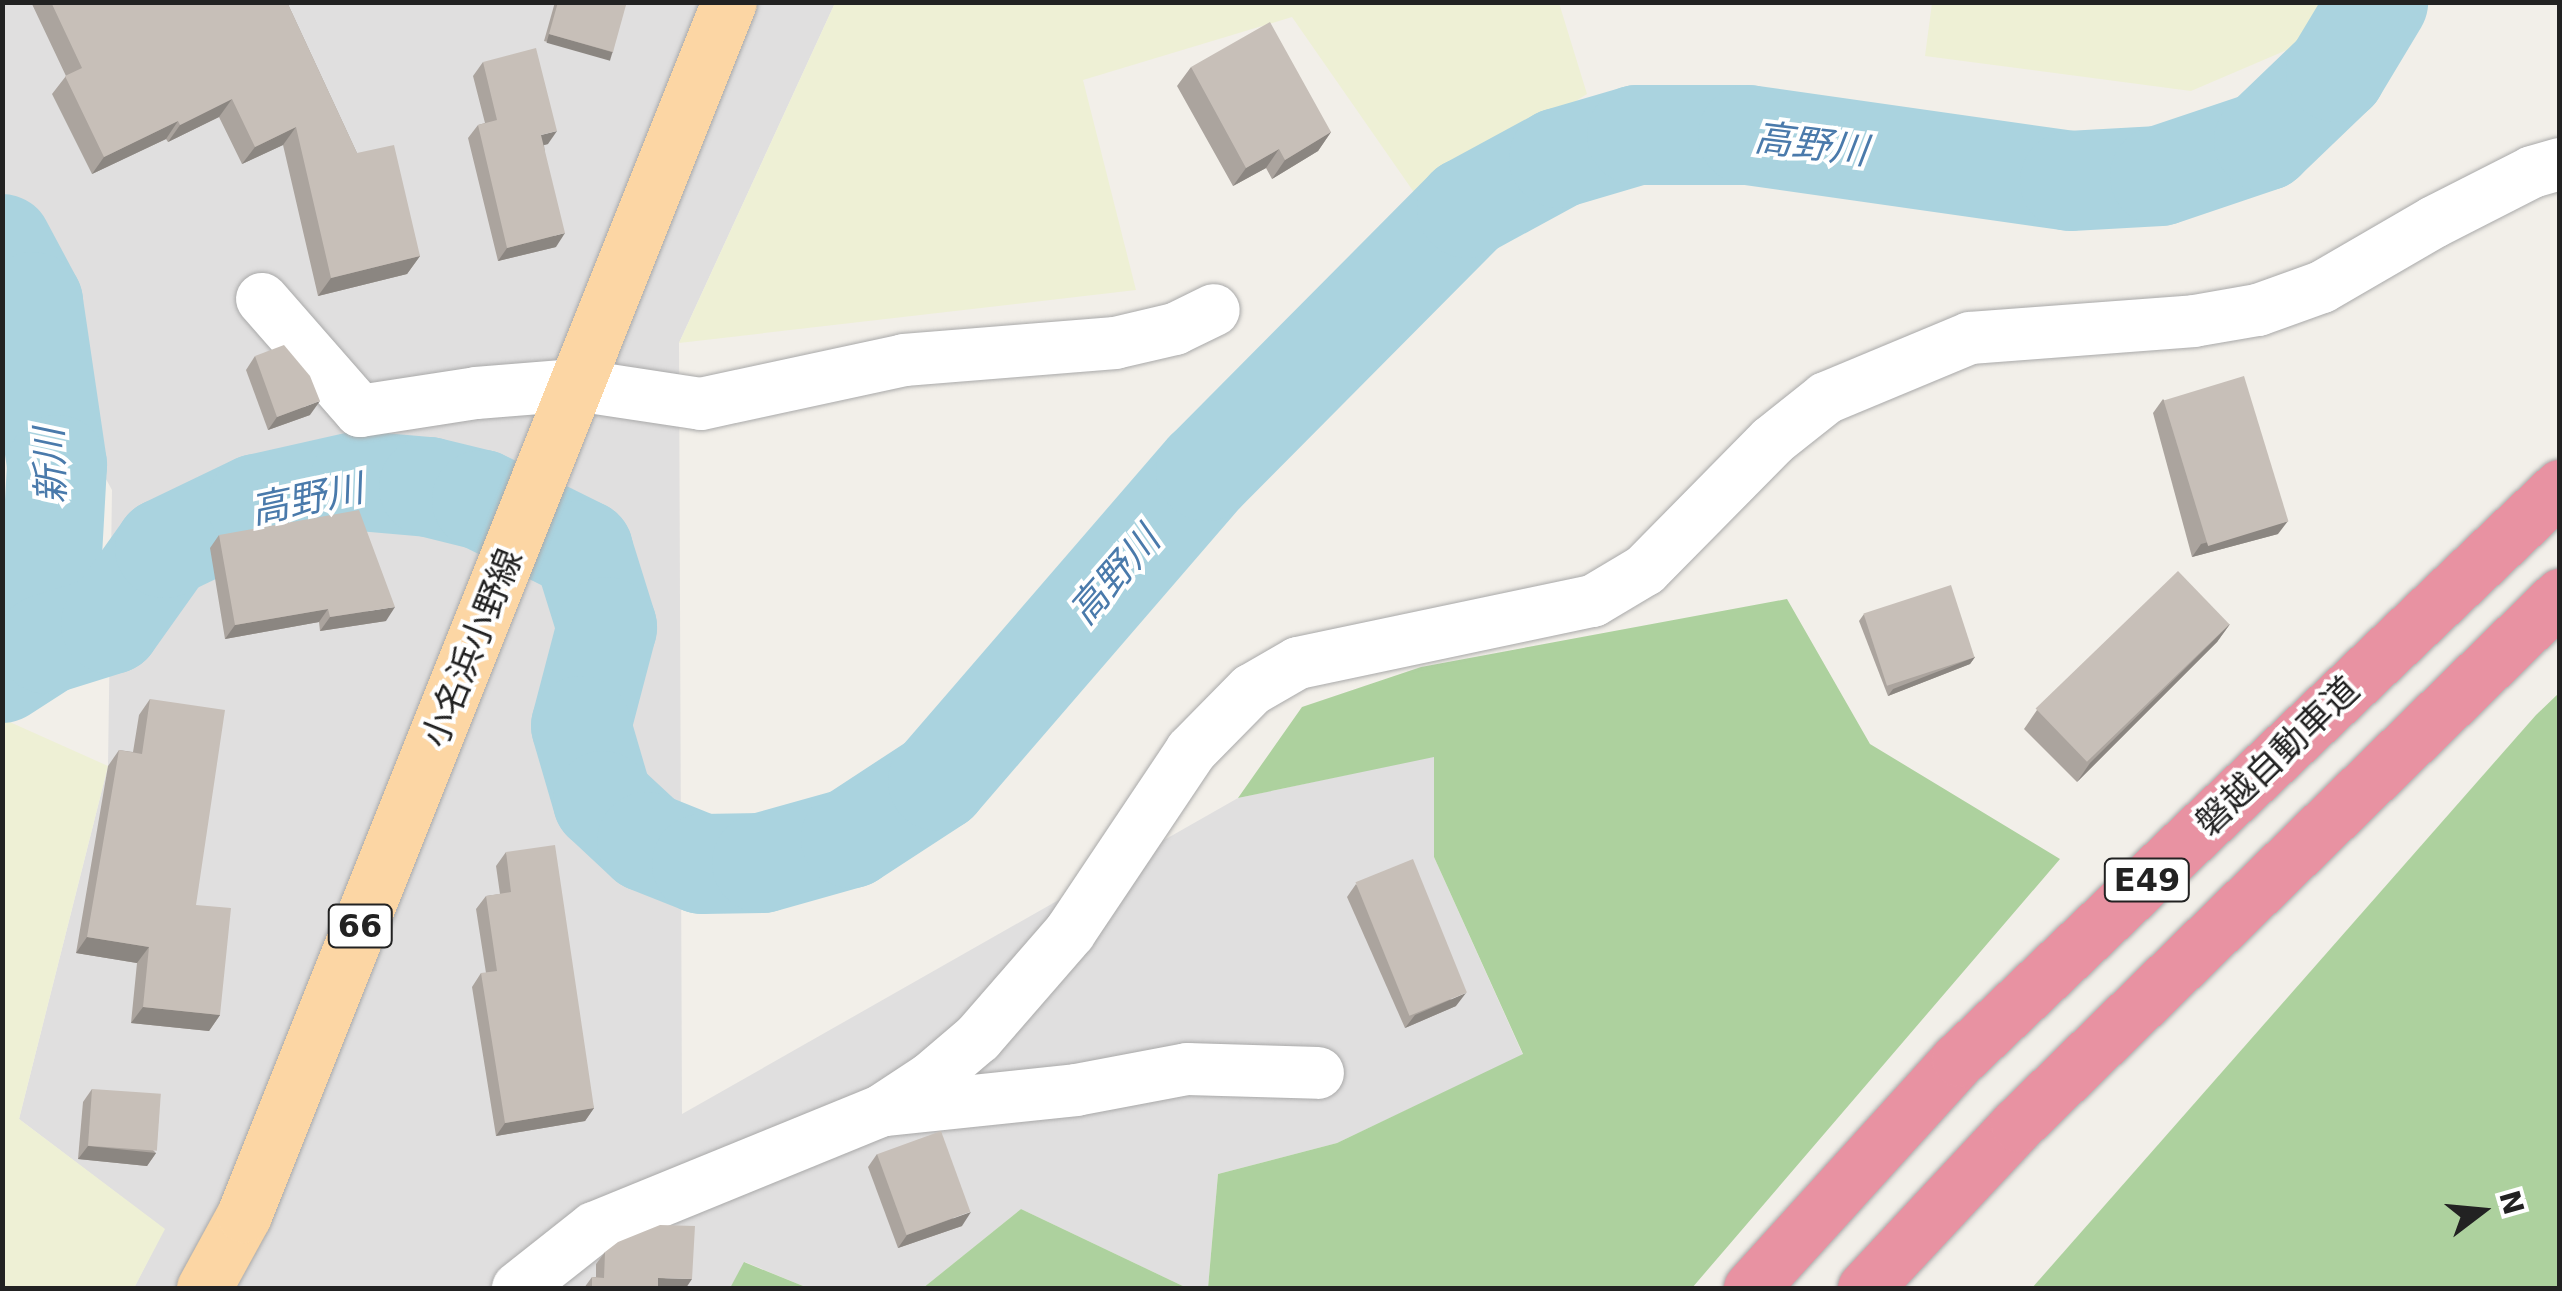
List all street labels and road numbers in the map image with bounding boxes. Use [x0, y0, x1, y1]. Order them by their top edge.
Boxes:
street label: 小名浜小野線 [413, 543, 531, 753]
street label: 磐越自動車道 [2187, 668, 2367, 844]
road number: E49 [2102, 853, 2192, 907]
road number: 66 [328, 899, 392, 953]

